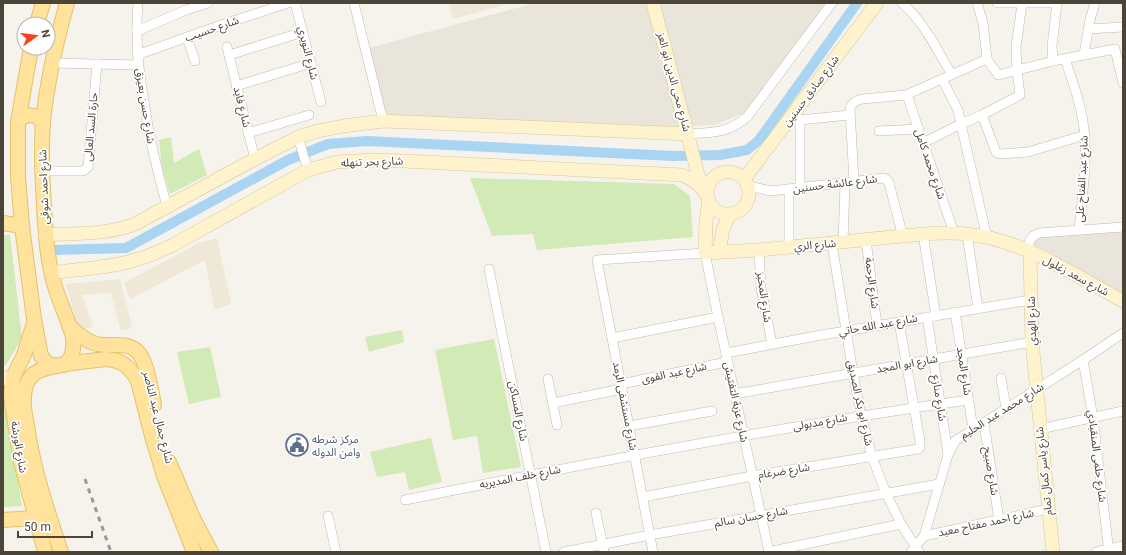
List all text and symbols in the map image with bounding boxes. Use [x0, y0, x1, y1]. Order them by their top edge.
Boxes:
street label: شارع حسيب [183, 14, 241, 45]
north arrow [16, 16, 56, 56]
street label: شارع النويري [293, 25, 321, 82]
text: N [38, 28, 53, 39]
street label: شارع محى الدين ابو العز [653, 30, 694, 134]
street label: شارع صادق حسنين [780, 53, 843, 130]
street label: شارع حسن بعيزق [132, 67, 157, 145]
street label: شارع فايد [230, 85, 253, 129]
street label: حارة السد العالى [82, 91, 101, 162]
street label: شارع محمد كامل [911, 127, 948, 202]
street label: شارع عبد الفتاح على [1073, 135, 1092, 223]
street label: شارع احمد شوقى [36, 149, 53, 225]
street label: شارع بحر تنهله [341, 154, 404, 171]
street label: شارع عائشة حسنين [792, 172, 878, 197]
street label: شارع الري [793, 237, 837, 256]
street label: شارع سعد زغلول [1040, 253, 1111, 300]
street label: شارع الرحمة [861, 257, 882, 310]
street label: شارع المخبز [753, 270, 774, 324]
street label: شارع الهدي [1025, 296, 1042, 346]
street label: شارع عبد الله حاتي [837, 312, 919, 341]
street label: شارع المجد [953, 346, 974, 397]
street label: شارع ابو المجد [875, 352, 939, 377]
street label: شارع ابو بكر الصديق [844, 359, 876, 448]
street label: شارع عبد القوى [640, 360, 708, 387]
street label: شارع مستشفى الرمد [609, 361, 640, 452]
street label: شارع عزبة التفتيش [720, 361, 751, 444]
street label: شارع جمال عبد الناصر [139, 368, 176, 465]
street label: شارع منازع [928, 374, 949, 423]
street label: شارع المساكن [505, 380, 530, 443]
street label: شارع محمد عبد الحليم [958, 380, 1047, 444]
street label: شارع حلمى المنقبادي [1082, 409, 1109, 504]
street label: شارع مدبولى [792, 411, 849, 434]
street label: شارع الورشة [7, 420, 30, 475]
street label: شارع ياسر كمال تمام [1033, 426, 1056, 516]
public building icon: مركز شرطه وامن الدوله [284, 432, 310, 458]
place label: مركز شرطه وامن الدوله [312, 433, 361, 459]
street label: شارع صبيح [980, 446, 1001, 497]
street label: شارع ضرغام [757, 460, 811, 482]
street label: شارع خلف المديريه [478, 463, 562, 492]
street label: شارع حسان سالم [713, 504, 789, 532]
street label: شارع احمد مفتاح معبد [937, 506, 1036, 540]
scale bar [18, 513, 92, 539]
text: 50 m [24, 520, 51, 534]

